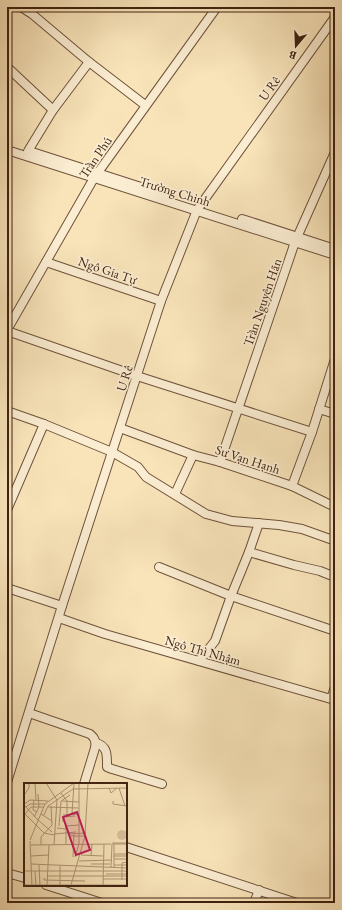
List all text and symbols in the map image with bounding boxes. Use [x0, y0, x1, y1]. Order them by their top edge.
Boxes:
north arrow [276, 26, 316, 66]
text: B [287, 48, 298, 63]
street label: U Rê [255, 73, 284, 104]
street label: Trần Phú [75, 133, 116, 182]
street label: Trường Chinh [137, 173, 213, 210]
street label: Ngô Gia Tự [76, 252, 140, 289]
street label: Trần Nguyên Hãn [240, 256, 285, 348]
street label: U Rê [112, 363, 137, 393]
street label: Sư Vạn Hạnh [213, 441, 283, 478]
street label: Ngô Thì Nhậm [163, 631, 243, 669]
inset map [24, 783, 127, 886]

